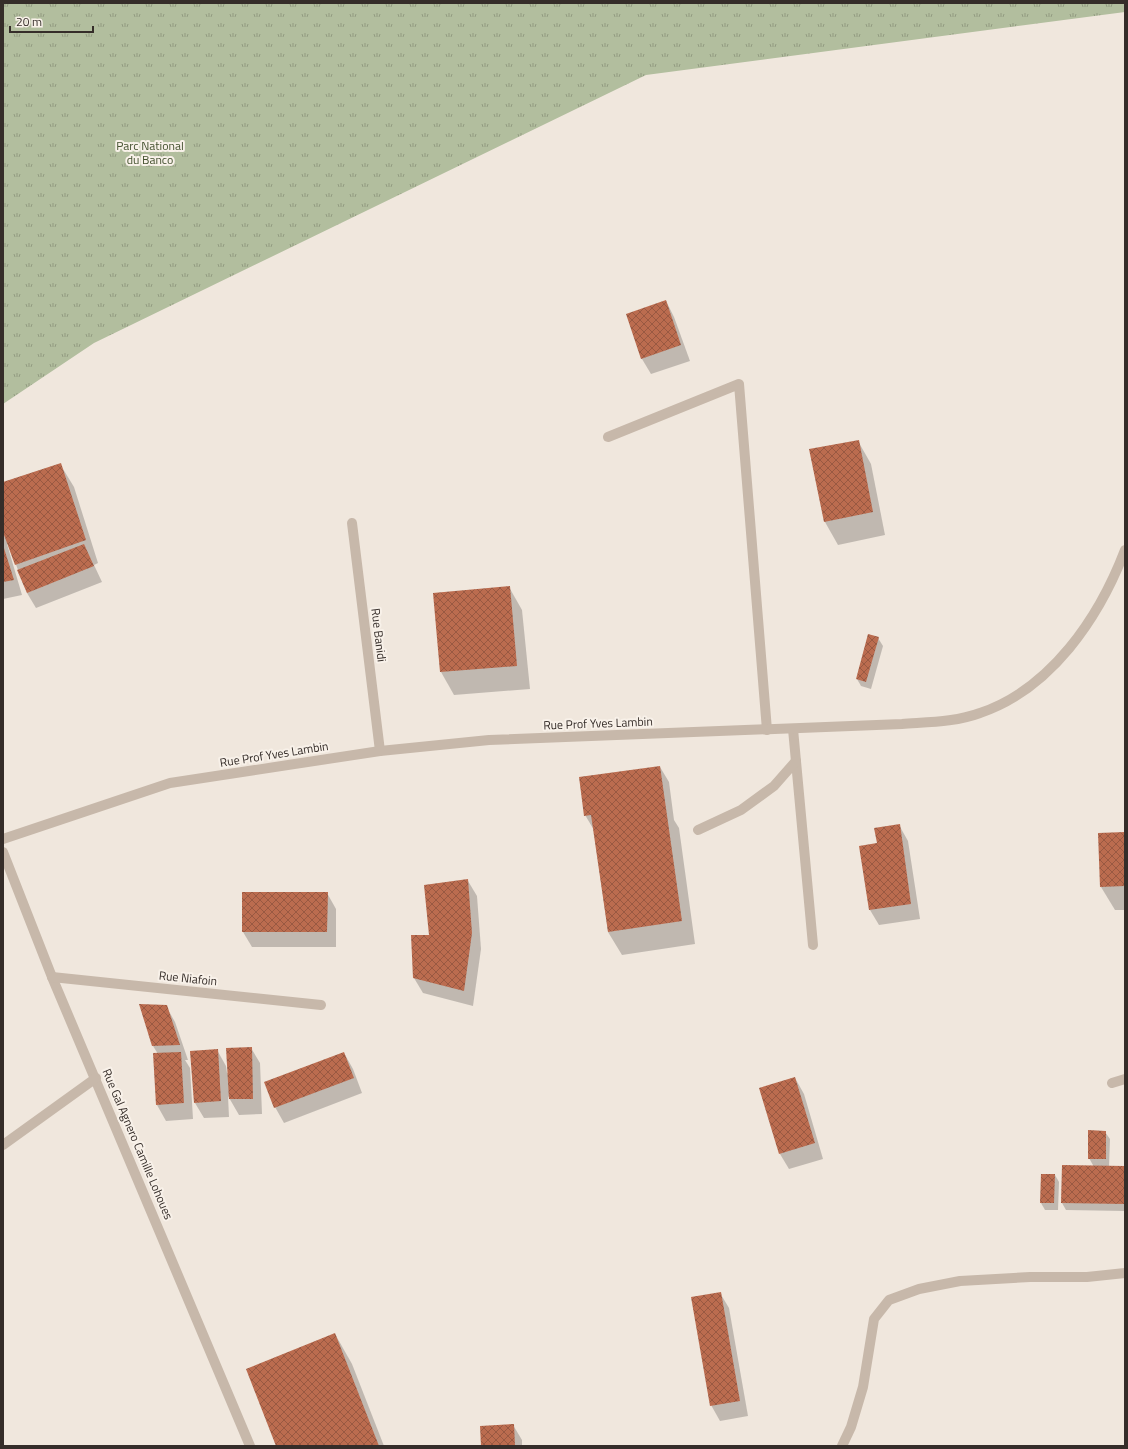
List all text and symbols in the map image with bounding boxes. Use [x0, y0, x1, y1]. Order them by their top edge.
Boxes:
scale bar [10, 8, 93, 34]
text: 20 m [16, 12, 42, 31]
park label: Parc National du Banco [116, 136, 184, 169]
street label: Rue Banidi [366, 607, 392, 663]
street label: Rue Prof Yves Lambin [543, 712, 653, 734]
street label: Rue Prof Yves Lambin [218, 736, 330, 772]
street label: Rue Niafoin [158, 965, 218, 991]
street label: Rue Gal Agnero Camille Lohoues [98, 1066, 179, 1223]

